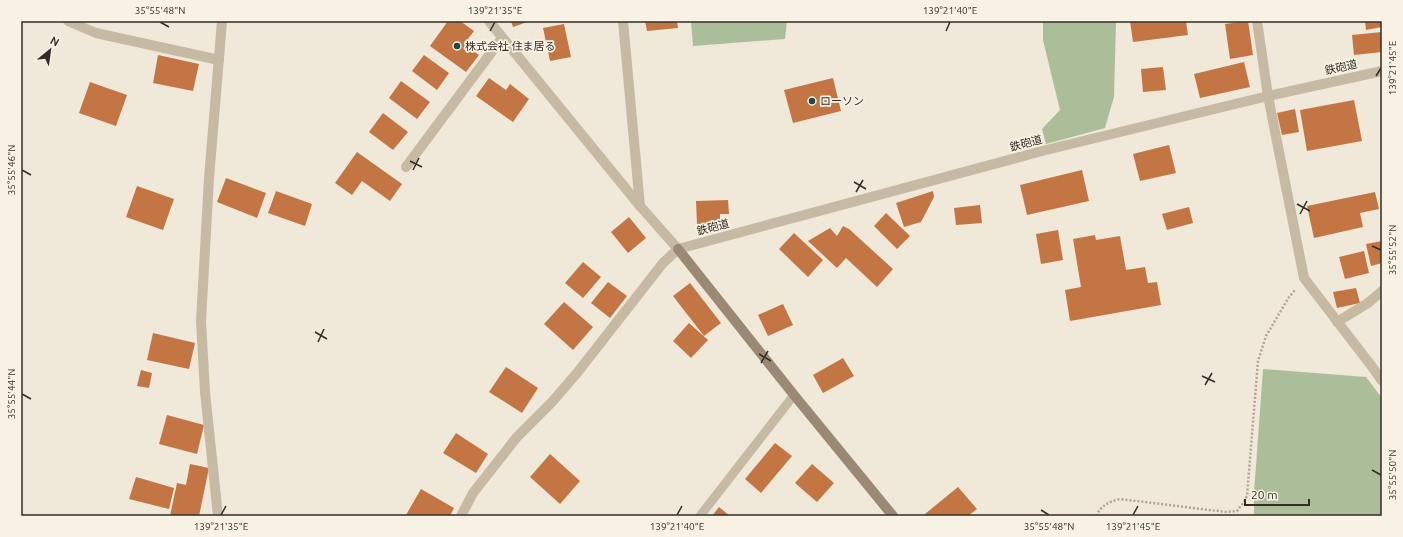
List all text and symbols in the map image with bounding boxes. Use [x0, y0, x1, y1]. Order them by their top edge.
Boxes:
text: 35°55'48"N [135, 5, 185, 16]
text: 139°21'35"E [468, 5, 523, 16]
text: 139°21'40"E [923, 5, 978, 16]
north arrow [30, 30, 70, 70]
text: N [48, 34, 61, 48]
place label: 株式会社 住ま居る [465, 40, 556, 52]
text: 139°21'45"E [1387, 40, 1398, 95]
marker: 株式会社 住ま居る [452, 41, 462, 51]
street label: 鉄砲道 [1324, 57, 1358, 77]
place label: ローソン [820, 95, 864, 107]
marker: ローソン [807, 96, 817, 106]
street label: 鉄砲道 [1009, 133, 1043, 153]
text: 35°55'46"N [6, 145, 17, 195]
street label: 鉄砲道 [696, 217, 730, 237]
text: 35°55'52"N [1387, 225, 1398, 275]
text: 35°55'44"N [6, 369, 17, 419]
text: 35°55'50"N [1387, 450, 1398, 500]
scale bar [1245, 481, 1309, 507]
text: 20 m [1251, 488, 1278, 501]
text: 139°21'35"E [194, 521, 249, 532]
text: 139°21'40"E [650, 521, 705, 532]
text: 35°55'48"N [1024, 521, 1074, 532]
text: 139°21'45"E [1106, 521, 1161, 532]

